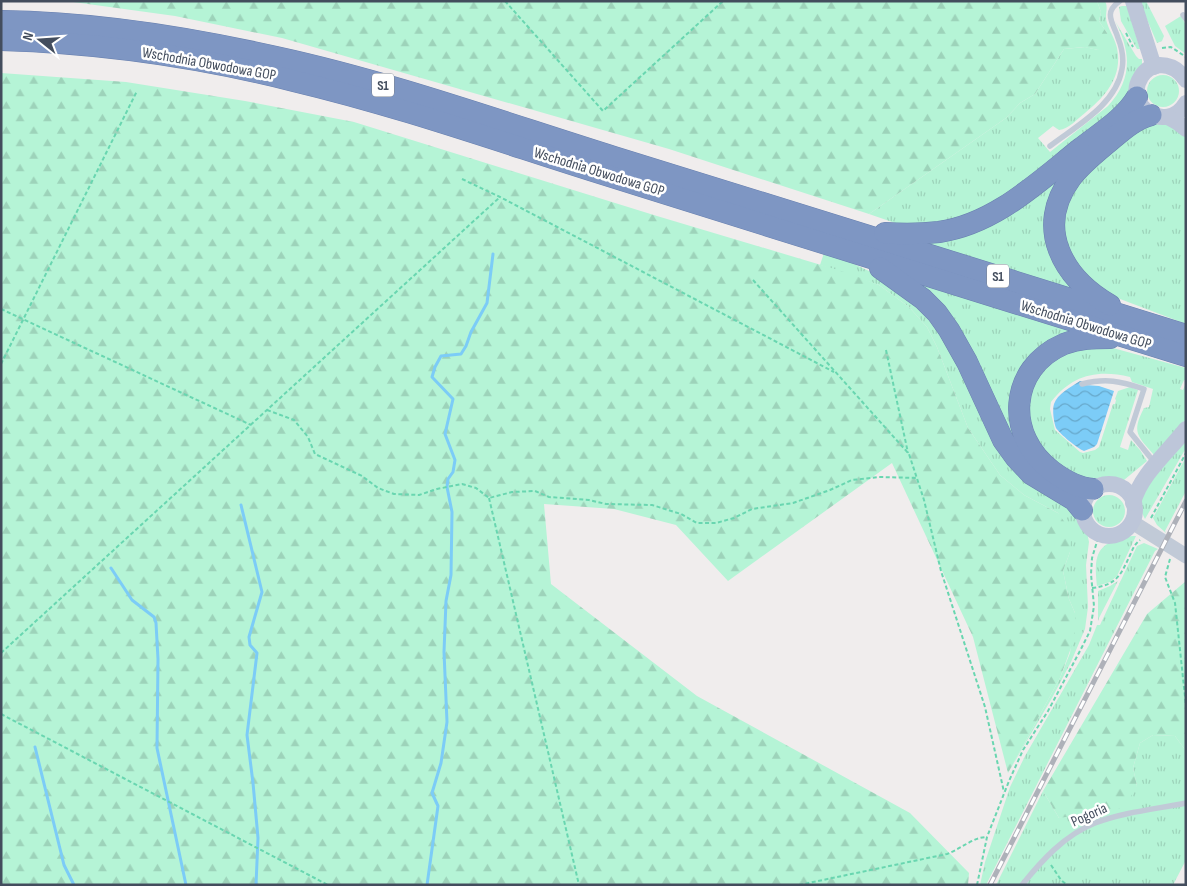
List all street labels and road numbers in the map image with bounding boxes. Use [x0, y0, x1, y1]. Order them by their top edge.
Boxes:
street label: Wschodnia Obwodowa GOP [141, 43, 277, 85]
road number: S1 [372, 74, 394, 96]
street label: Wschodnia Obwodowa GOP [531, 143, 667, 201]
road number: S1 [987, 264, 1009, 288]
street label: Wschodnia Obwodowa GOP [1018, 296, 1154, 354]
street label: Pogoria [1068, 799, 1110, 831]

